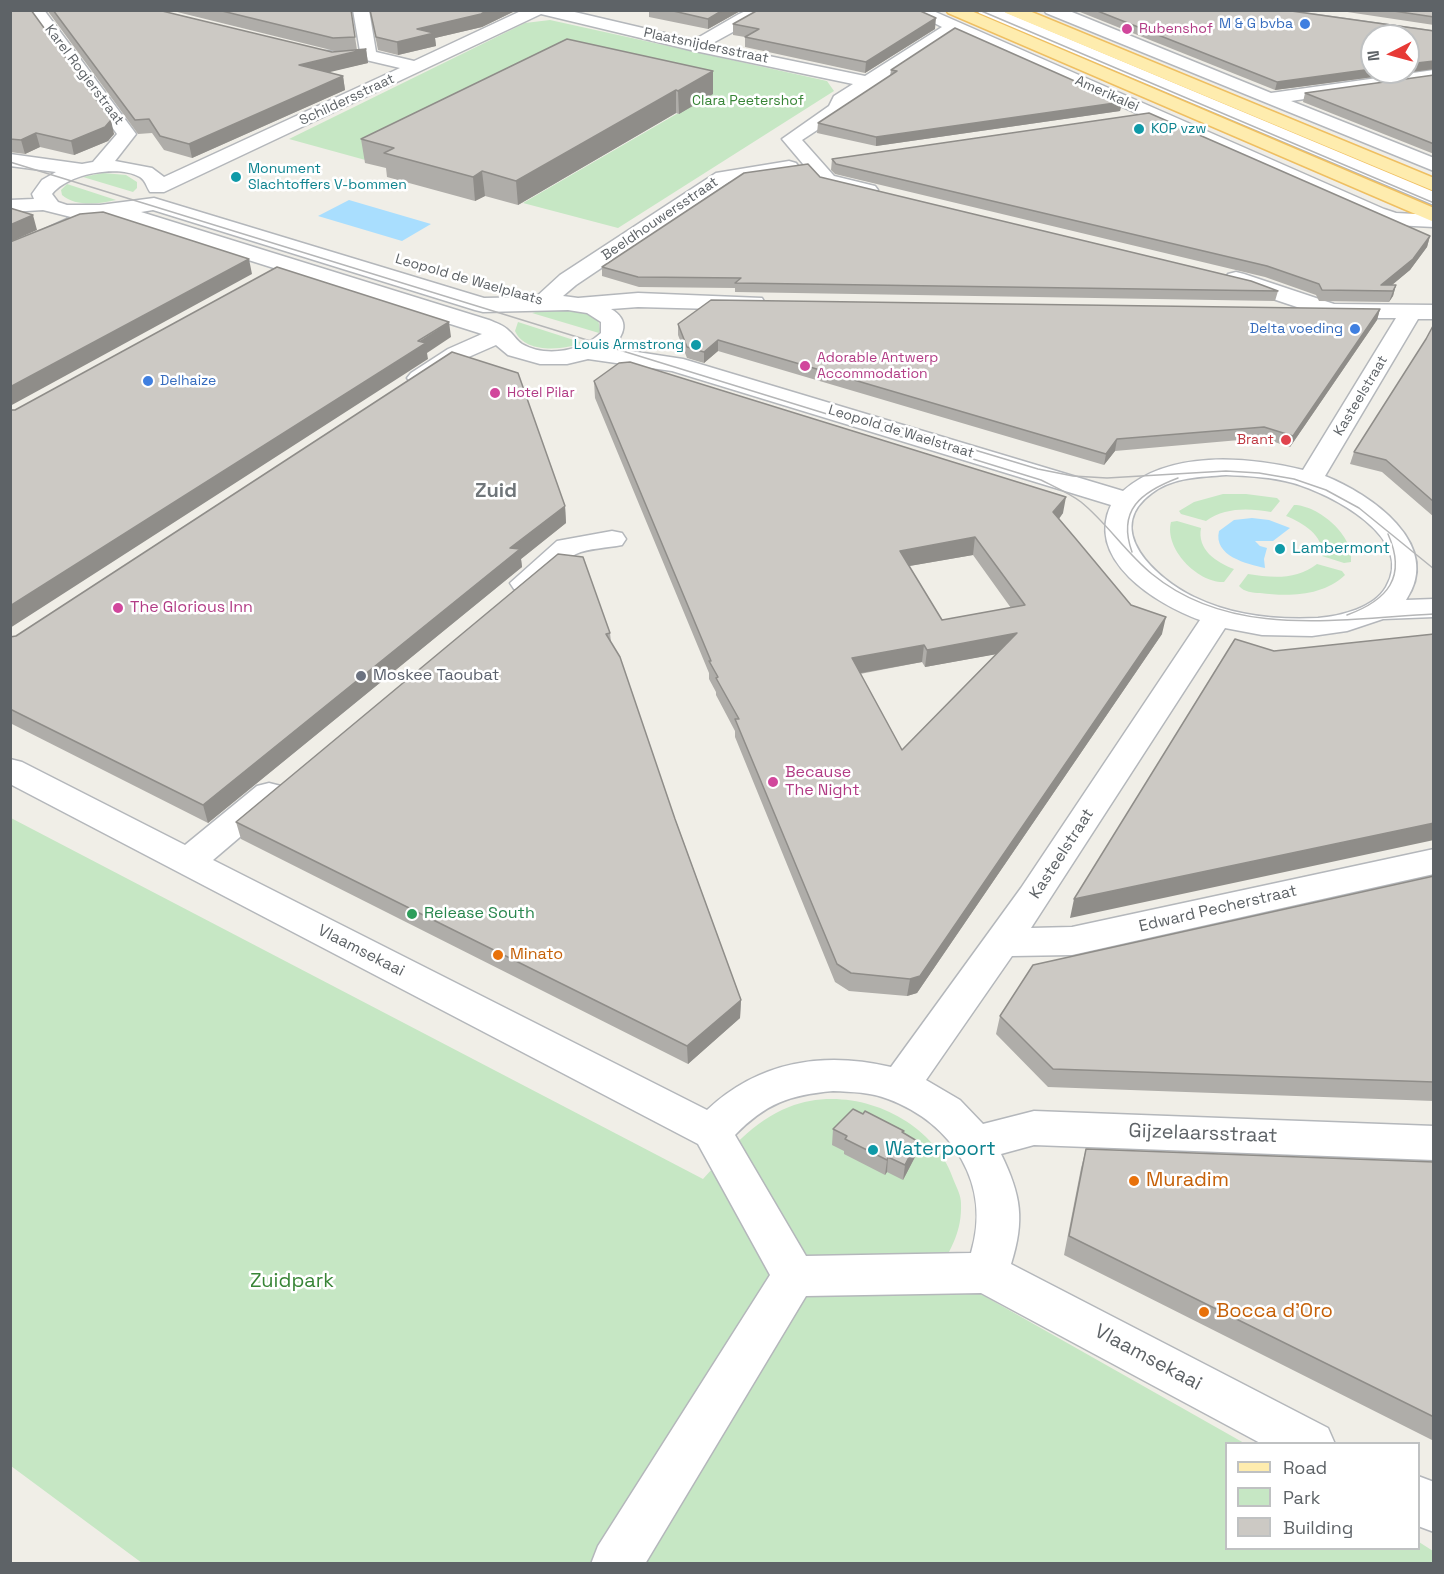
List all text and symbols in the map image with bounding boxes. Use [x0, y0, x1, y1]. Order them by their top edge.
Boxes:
place label: M & G bvba [1219, 16, 1293, 32]
marker: M & G bvba [1298, 17, 1312, 31]
place label: Rubenshof [1139, 21, 1213, 37]
street label: Karel Rogierstraat [41, 22, 127, 128]
marker: Rubenshof [1120, 22, 1134, 36]
north arrow [1360, 24, 1420, 84]
street label: Plaatsnijdersstraat [642, 25, 770, 67]
text: N [1363, 49, 1385, 62]
street label: Schildersstraat [297, 71, 397, 129]
street label: Amerikalei [1072, 72, 1142, 116]
park label: Clara Peetershof [692, 93, 804, 109]
place label: KOP vzw [1151, 121, 1207, 137]
marker: KOP vzw [1132, 122, 1146, 136]
place label: Monument Slachtoffers V-bommen [248, 161, 407, 194]
marker: Monument Slachtoffers V-bommen [229, 170, 243, 184]
street label: Beeldhouwersstraat [599, 174, 721, 264]
street label: Leopold de Waelplaats [393, 251, 545, 309]
place label: Delta voeding [1250, 321, 1343, 337]
marker: Delta voeding [1348, 322, 1362, 336]
place label: Louis Armstrong [574, 337, 684, 353]
marker: Louis Armstrong [689, 338, 703, 352]
place label: Adorable Antwerp Accommodation [817, 350, 938, 382]
street label: Kasteelstraat [1330, 353, 1392, 439]
marker: Adorable Antwerp Accommodation [798, 359, 812, 373]
place label: Delhaize [160, 373, 216, 389]
marker: Delhaize [141, 374, 155, 388]
place label: Hotel Pilar [507, 385, 575, 401]
marker: Hotel Pilar [488, 386, 502, 400]
street label: Leopold de Waelstraat [826, 402, 976, 462]
place label: Brant [1237, 432, 1274, 448]
marker: Brant [1279, 433, 1293, 447]
district label: Zuid [475, 480, 517, 504]
place label: Lambermont [1292, 539, 1390, 559]
marker: Lambermont [1273, 542, 1287, 556]
place label: The Glorious Inn [130, 598, 253, 618]
marker: The Glorious Inn [111, 601, 125, 615]
place label: Moskee Taoubat [373, 666, 499, 686]
marker: Moskee Taoubat [354, 669, 368, 683]
place label: Because The Night [785, 763, 860, 801]
marker: Because The Night [766, 775, 780, 789]
street label: Kasteelstraat [1026, 805, 1098, 903]
street label: Edward Pecherstraat [1137, 881, 1299, 937]
place label: Release South [424, 904, 535, 924]
marker: Release South [405, 907, 419, 921]
street label: Vlaamsekaai [314, 921, 408, 981]
place label: Minato [510, 945, 563, 965]
marker: Minato [491, 948, 505, 962]
street label: Gijzelaarsstraat [1128, 1119, 1278, 1149]
place label: Waterpoort [885, 1138, 996, 1162]
marker: Waterpoort [866, 1143, 880, 1157]
place label: Muradim [1146, 1169, 1229, 1193]
marker: Muradim [1127, 1174, 1141, 1188]
park label: Zuidpark [250, 1270, 334, 1294]
place label: Bocca d'Oro [1216, 1300, 1333, 1324]
marker: Bocca d'Oro [1197, 1305, 1211, 1319]
street label: Vlaamsekaai [1090, 1320, 1206, 1396]
legend [1225, 1442, 1420, 1550]
text: Road [1283, 1456, 1327, 1479]
text: Park [1283, 1486, 1320, 1509]
text: Building [1283, 1516, 1353, 1539]

